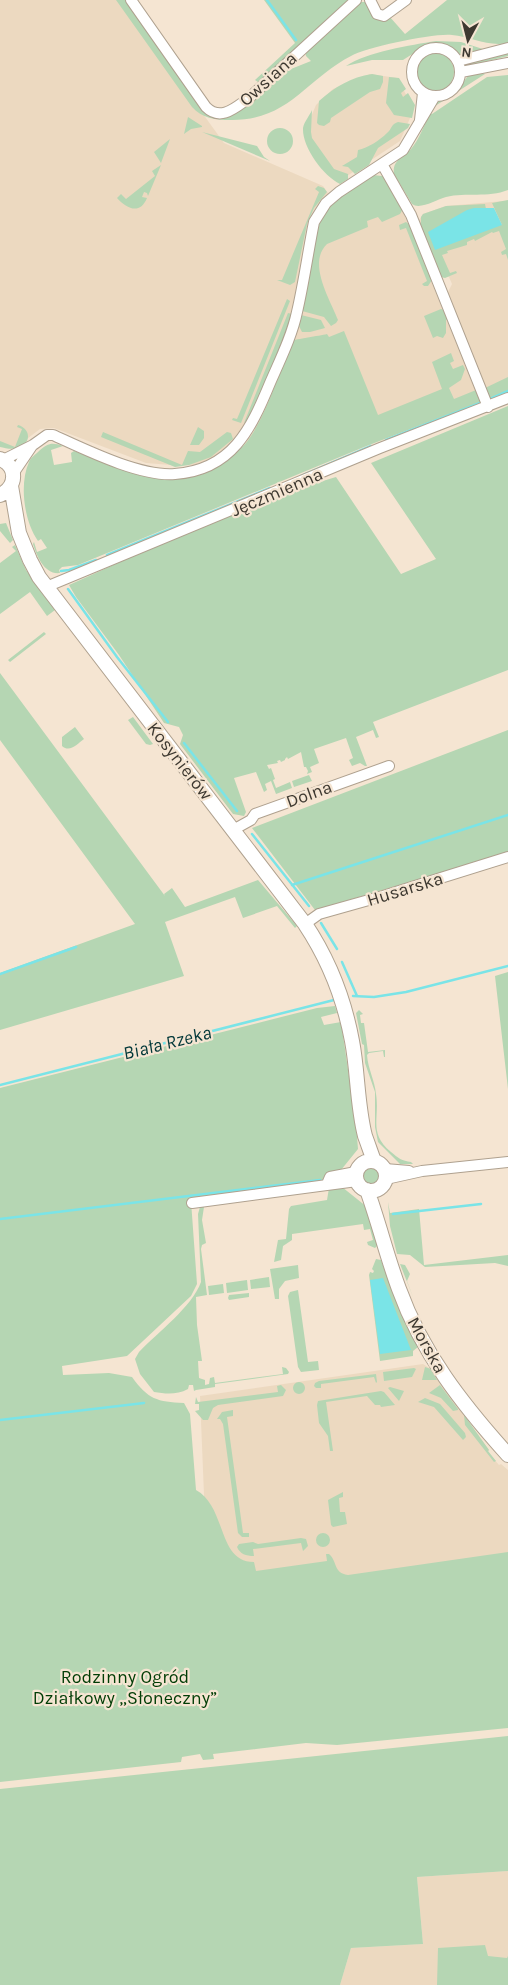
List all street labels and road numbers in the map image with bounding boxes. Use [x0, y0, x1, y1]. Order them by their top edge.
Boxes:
street label: Owsiana [235, 47, 301, 111]
street label: Jęczmienna [228, 463, 326, 521]
street label: Kosynierów [143, 718, 217, 804]
street label: Dolna [283, 776, 335, 812]
street label: Husarska [364, 867, 446, 911]
street label: Morska [403, 1313, 451, 1377]

